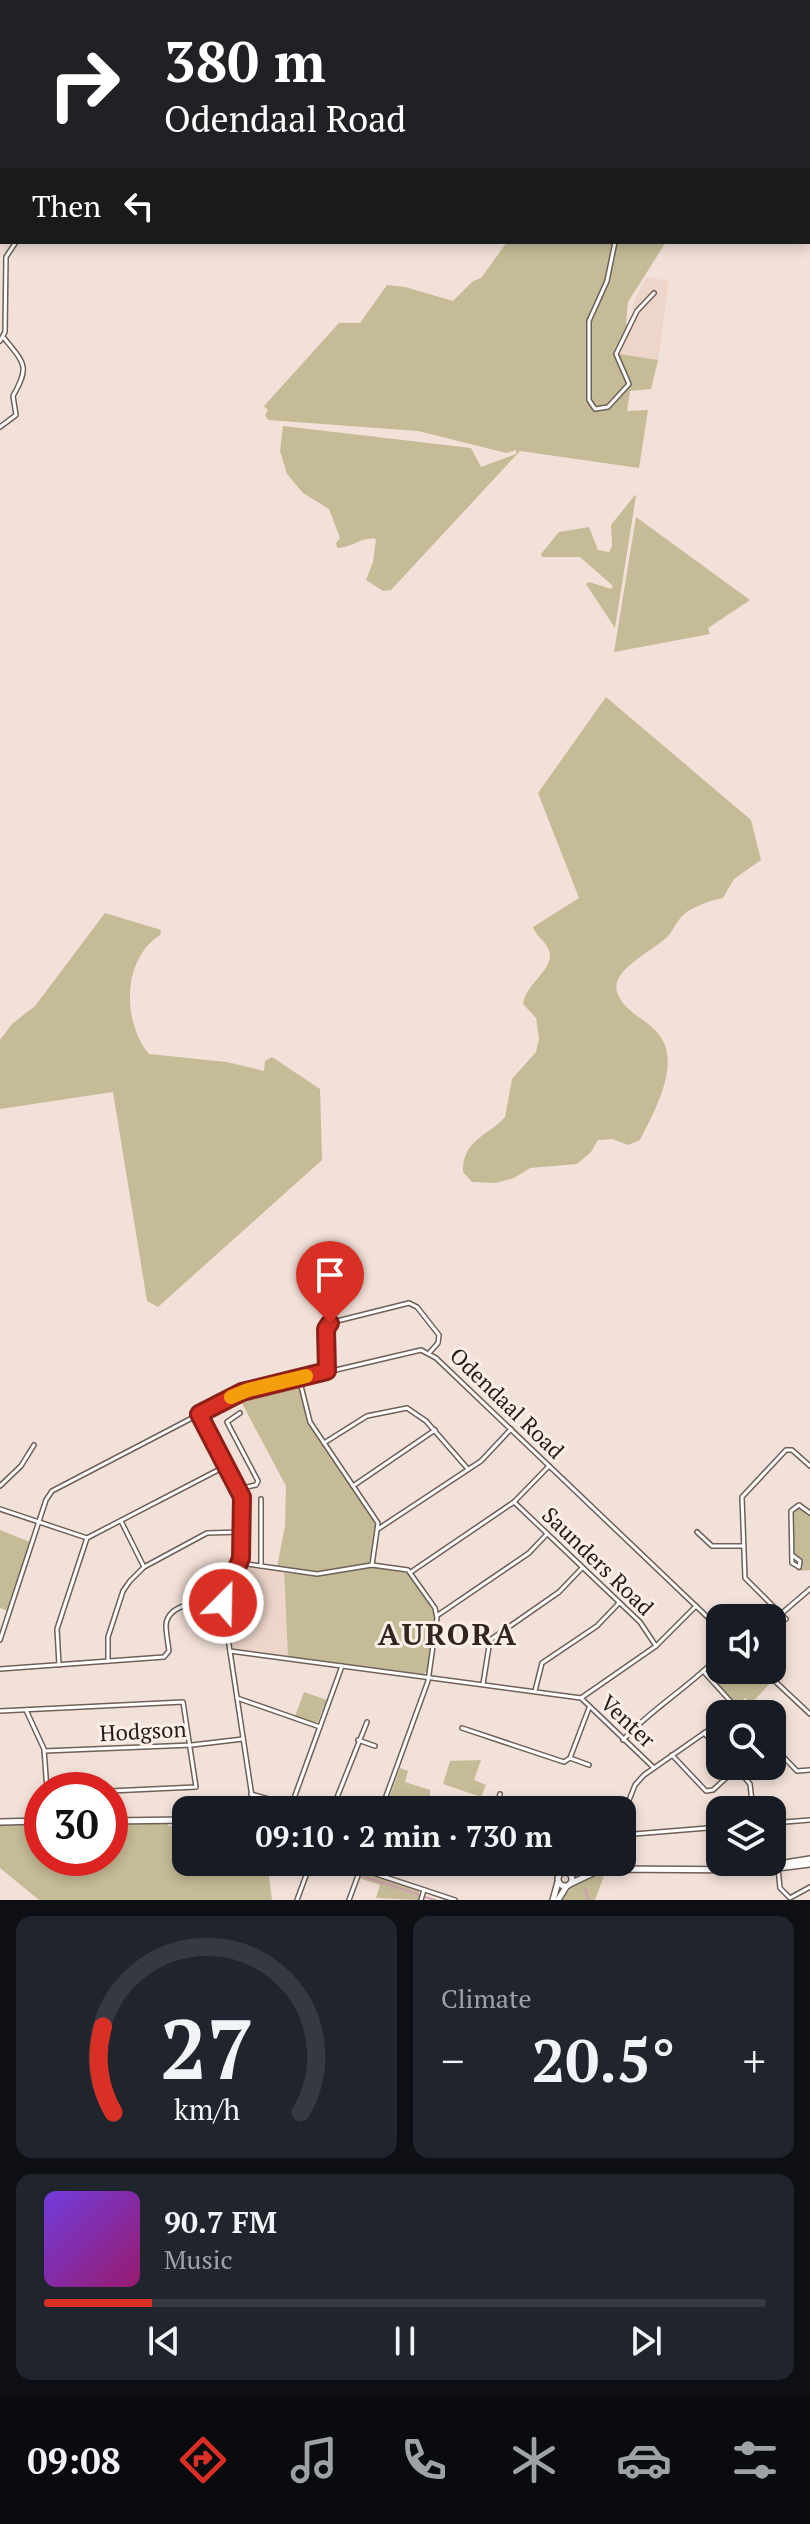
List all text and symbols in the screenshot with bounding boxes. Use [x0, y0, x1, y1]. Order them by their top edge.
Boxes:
text: 380 m [164, 24, 326, 98]
icon: right [32, 32, 136, 136]
text: Odendaal Road [164, 95, 406, 142]
icon: left [117, 184, 161, 228]
text: Then [32, 186, 101, 226]
pin [296, 1241, 364, 1323]
icon: arrive [308, 1253, 352, 1297]
street label: Odendaal Road [444, 1341, 571, 1465]
street label: Saunders Road [536, 1500, 660, 1621]
position arrow [181, 1561, 265, 1645]
map controls [706, 1604, 786, 1876]
button: sound [706, 1604, 786, 1684]
district label: AURORA [378, 1614, 518, 1654]
street label: Venter [595, 1688, 662, 1754]
button: search [706, 1700, 786, 1780]
street label: Hodgson [99, 1714, 187, 1747]
speed limit sign: 30 [24, 1772, 128, 1876]
button: layers [706, 1796, 786, 1876]
text: 09:10 · 2 min · 730 m [256, 1816, 552, 1856]
text: Climate [441, 1981, 532, 2015]
text: 27 [159, 1993, 254, 2103]
text: 20.5° [531, 2020, 676, 2099]
text: − [441, 2031, 464, 2090]
text: + [743, 2031, 766, 2090]
text: km/h [173, 2090, 240, 2128]
text: 90.7 FM [164, 2202, 277, 2242]
text: Music [164, 2242, 233, 2276]
icon: previous [142, 2319, 186, 2363]
icon: pause [383, 2319, 427, 2363]
icon: next [624, 2319, 668, 2363]
icon: directions [175, 2432, 231, 2488]
icon: music [286, 2432, 342, 2488]
icon: phone [396, 2432, 452, 2488]
icon: climate [506, 2432, 562, 2488]
icon: car [616, 2432, 672, 2488]
icon: filters [727, 2432, 783, 2488]
text: 09:08 [27, 2437, 121, 2484]

